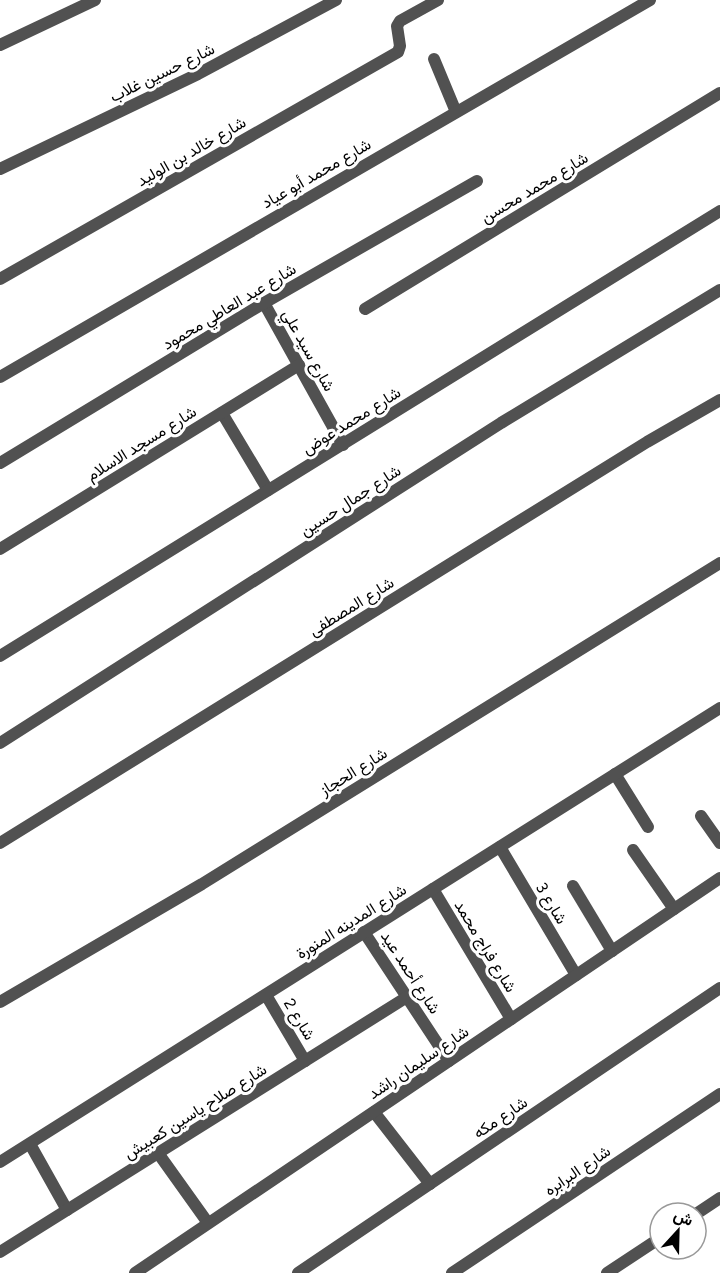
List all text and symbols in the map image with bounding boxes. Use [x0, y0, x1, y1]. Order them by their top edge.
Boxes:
street label: شارع حسين غلاب [107, 39, 219, 108]
street label: شارع خالد بن الوليد [133, 113, 250, 192]
street label: شارع محمد أبو عياد [258, 135, 375, 214]
street label: شارع محمد محسن [477, 148, 592, 229]
street label: شارع عبد العاطي محمود [159, 259, 301, 357]
street label: شارع سيد علي [275, 306, 339, 397]
street label: شارع محمد عوض [298, 383, 405, 460]
street label: شارع مسجد الاسلام [83, 402, 201, 487]
street label: شارع جمال حسين [296, 461, 405, 542]
street label: شارع المصطفى [305, 573, 398, 642]
street label: شارع الحجاز [315, 743, 392, 802]
street label: شارع 3 [530, 879, 571, 928]
street label: شارع المدينه المنورة [293, 880, 411, 965]
street label: شارع فراج محمد [449, 897, 521, 997]
street label: شارع أحمد عيد [375, 927, 444, 1018]
street label: شارع 2 [278, 995, 319, 1045]
street label: شارع سليمان راشد [364, 1022, 473, 1105]
street label: شارع صلاح ياسين كعبيش [120, 1060, 271, 1165]
street label: شارع مكه [470, 1092, 532, 1144]
street label: شارع البرابره [541, 1141, 615, 1201]
north arrow [648, 1201, 708, 1261]
text: ش [671, 1205, 696, 1230]

